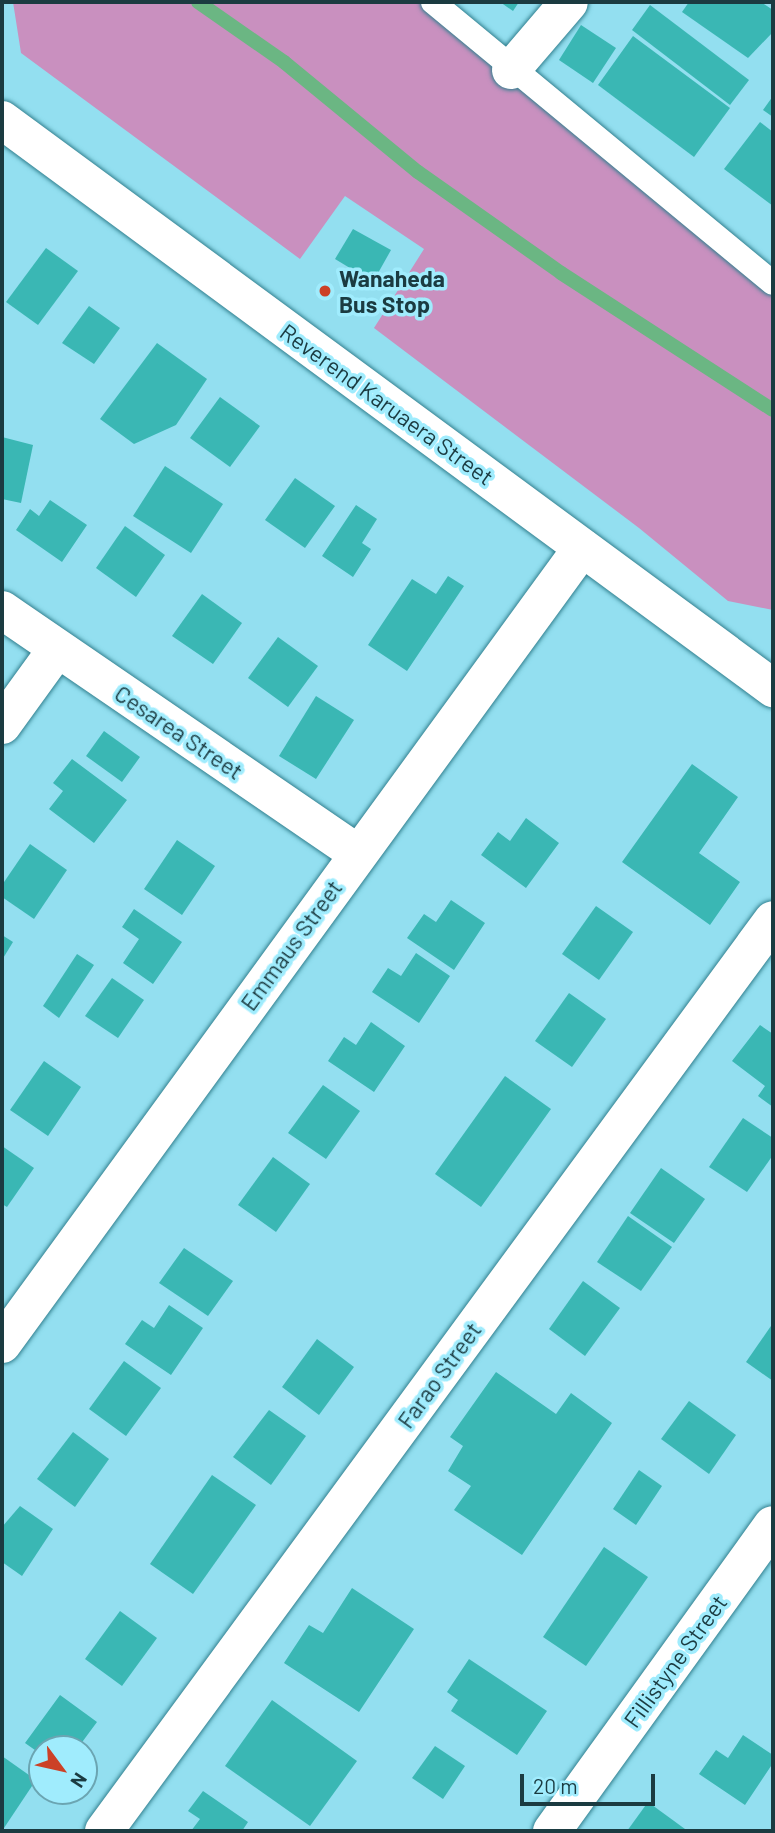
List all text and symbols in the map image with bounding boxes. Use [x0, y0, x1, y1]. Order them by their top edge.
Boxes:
place label: Wanaheda Bus Stop [339, 264, 445, 318]
marker: Wanaheda Bus Stop [317, 283, 333, 299]
street label: Reverend Karuaera Street [275, 317, 499, 491]
street label: Cesarea Street [110, 679, 248, 785]
street label: Emmaus Street [234, 874, 348, 1016]
street label: Farao Street [391, 1317, 487, 1433]
street label: Fillistyne Street [618, 1589, 732, 1733]
north arrow [28, 1735, 98, 1805]
scale bar [523, 1759, 658, 1803]
text: N [66, 1769, 92, 1792]
text: 20 m [533, 1773, 578, 1798]

